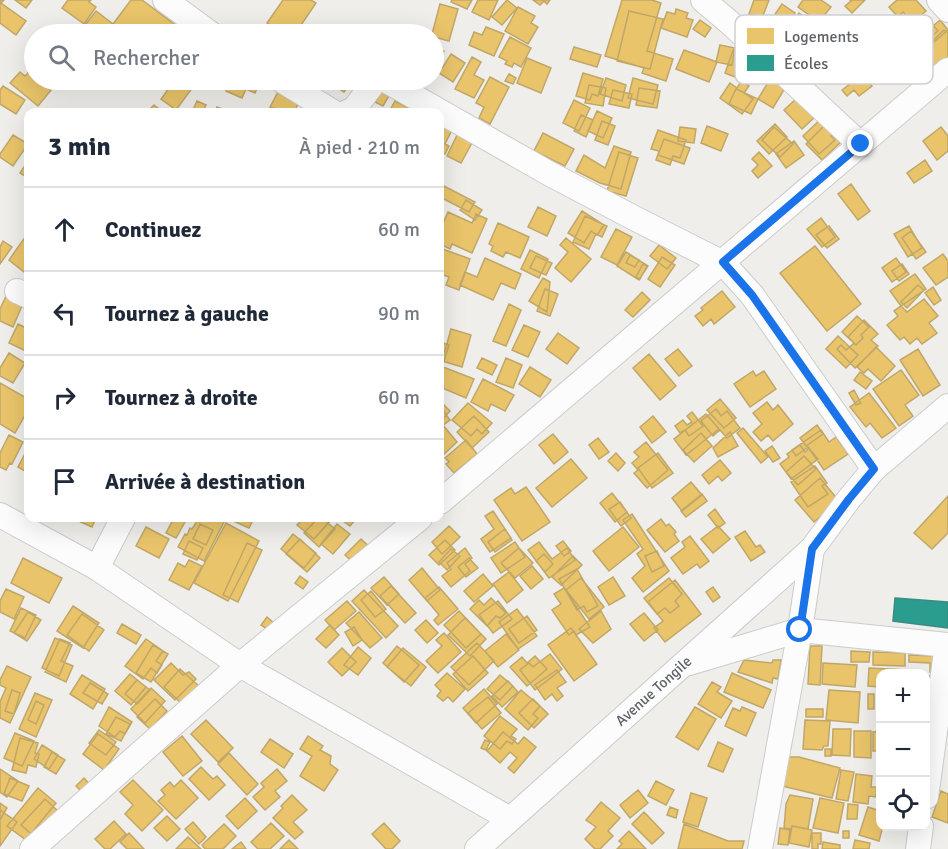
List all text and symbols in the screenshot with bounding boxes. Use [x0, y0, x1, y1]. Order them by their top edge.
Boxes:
legend [735, 15, 933, 84]
search box [24, 24, 444, 90]
text: Logements [784, 27, 859, 47]
icon: search [45, 41, 78, 74]
text: Rechercher [93, 44, 199, 71]
text: Écoles [784, 54, 828, 74]
route end [847, 130, 873, 156]
text: 3 min [48, 131, 111, 163]
text: À pied · 210 m [299, 135, 420, 160]
icon: ahead [48, 213, 81, 246]
text: Continuez [105, 216, 201, 243]
text: 60 m [378, 217, 420, 242]
icon: left [48, 297, 81, 330]
text: Tournez à gauche [105, 300, 269, 327]
text: 90 m [378, 301, 420, 326]
icon: right [48, 381, 81, 414]
text: Tournez à droite [105, 384, 258, 411]
text: 60 m [378, 385, 420, 410]
icon: arrive [48, 465, 81, 498]
text: Arrivée à destination [105, 468, 305, 495]
route start [786, 616, 812, 642]
street label: Avenue Tongile [612, 652, 695, 730]
map controls [876, 669, 930, 831]
button: + [876, 669, 930, 723]
button: − [876, 723, 930, 777]
button: locate [876, 777, 930, 831]

